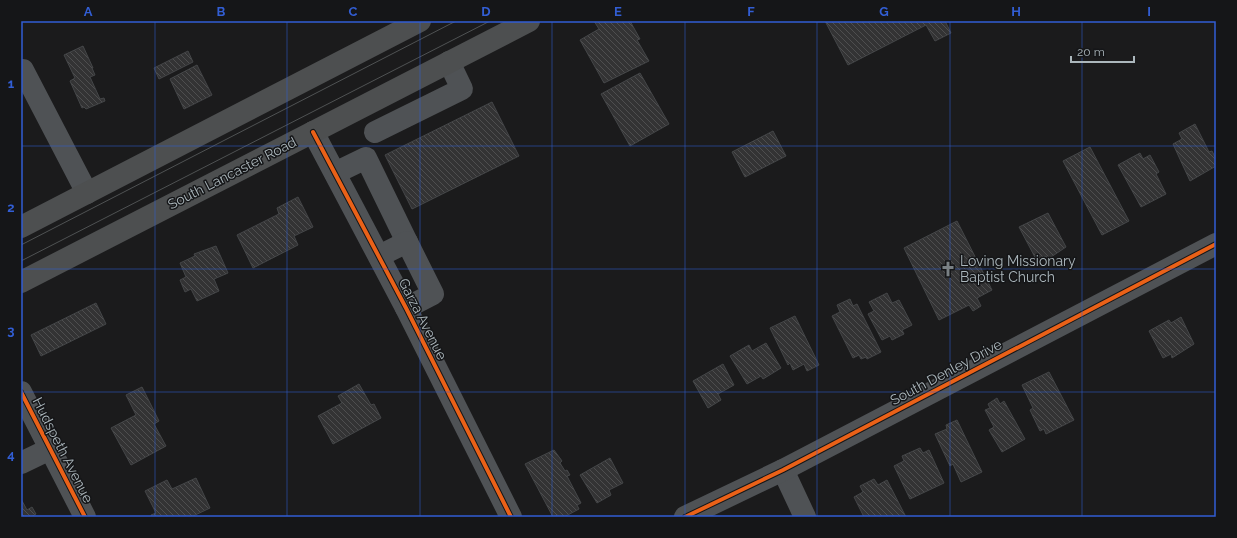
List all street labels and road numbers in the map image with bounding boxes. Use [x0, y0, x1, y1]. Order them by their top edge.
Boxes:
street label: South Lancaster Road [165, 134, 299, 212]
street label: Garza Avenue [396, 276, 450, 362]
street label: South Denley Drive [888, 336, 1004, 408]
street label: Hudspeth Avenue [30, 395, 96, 505]

